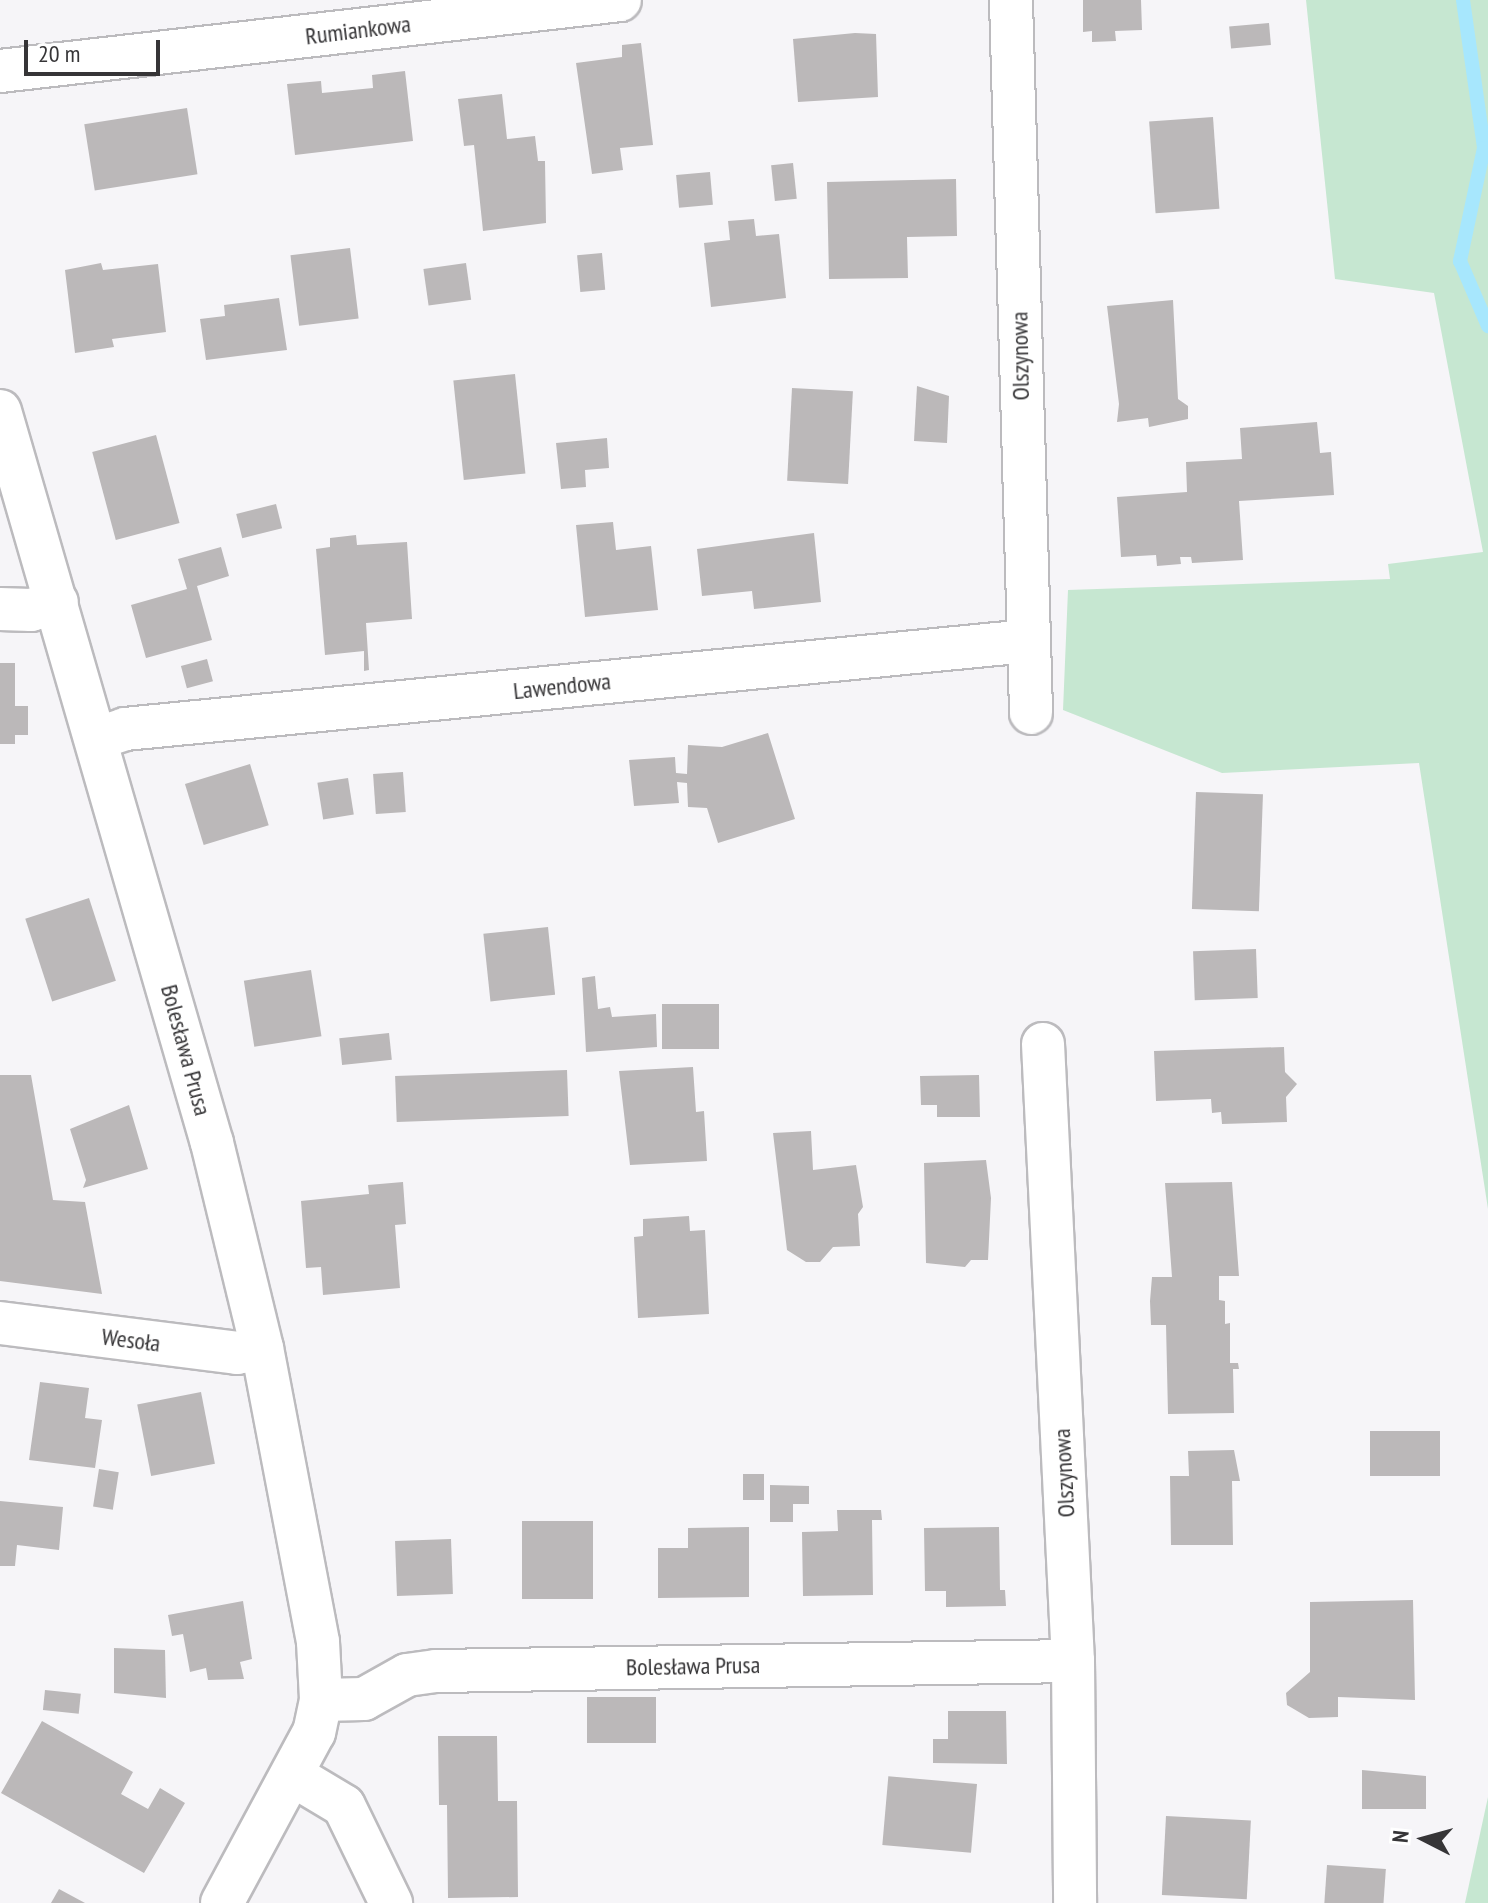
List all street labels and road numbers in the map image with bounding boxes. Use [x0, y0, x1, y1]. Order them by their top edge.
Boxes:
street label: Rumiankowa [304, 9, 412, 51]
street label: Olszynowa [1005, 311, 1035, 401]
street label: Lawendowa [512, 667, 612, 705]
street label: Bolesława Prusa [155, 981, 217, 1119]
street label: Wesoła [100, 1322, 162, 1358]
street label: Olszynowa [1047, 1428, 1081, 1518]
street label: Bolesława Prusa [626, 1650, 760, 1682]

